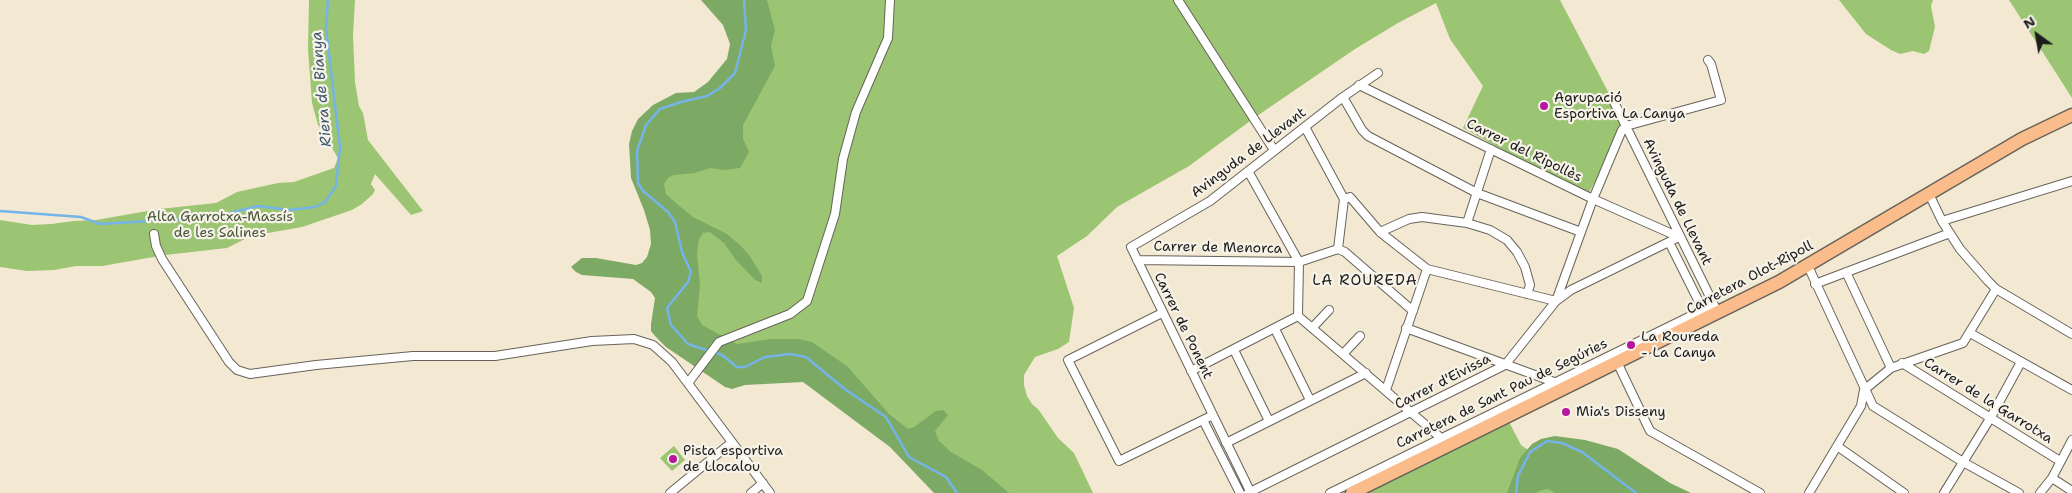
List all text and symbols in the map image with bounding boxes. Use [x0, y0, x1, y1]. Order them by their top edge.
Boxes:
north arrow [2012, 10, 2062, 60]
text: N [2020, 12, 2039, 33]
water label: Riera de Bianya [308, 30, 336, 148]
place label: Agrupació Esportiva La Canya [1554, 90, 1685, 122]
marker: Agrupació Esportiva La Canya [1538, 100, 1550, 112]
street label: Avinguda de Llevant [1188, 104, 1310, 202]
street label: Carrer del Ripollès [1464, 116, 1584, 186]
street label: Avinguda de Llevant [1639, 136, 1715, 268]
park label: Alta Garrotxa-Massís de les Salines [147, 209, 293, 242]
street label: Carrer de Menorca [1153, 238, 1283, 258]
street label: Carretera Olot-Ripoll [1684, 238, 1816, 318]
street label: Carrer de Ponent [1150, 270, 1216, 382]
district label: LA ROUREDA [1311, 272, 1419, 290]
place label: La Roureda - La Canya [1641, 329, 1719, 362]
street label: Carretera de Sant Pau de Segúries [1394, 335, 1610, 453]
marker: La Roureda - La Canya [1625, 339, 1637, 351]
street label: Carrer d'Eivissa [1392, 351, 1494, 413]
street label: Carrer de la Garrotxa [1920, 354, 2056, 448]
place label: Mia's Disseny [1576, 404, 1666, 420]
marker: Mia's Disseny [1560, 406, 1572, 418]
place label: Pista esportiva de Llocalou [683, 443, 783, 476]
marker: Pista esportiva de Llocalou [667, 453, 679, 465]

